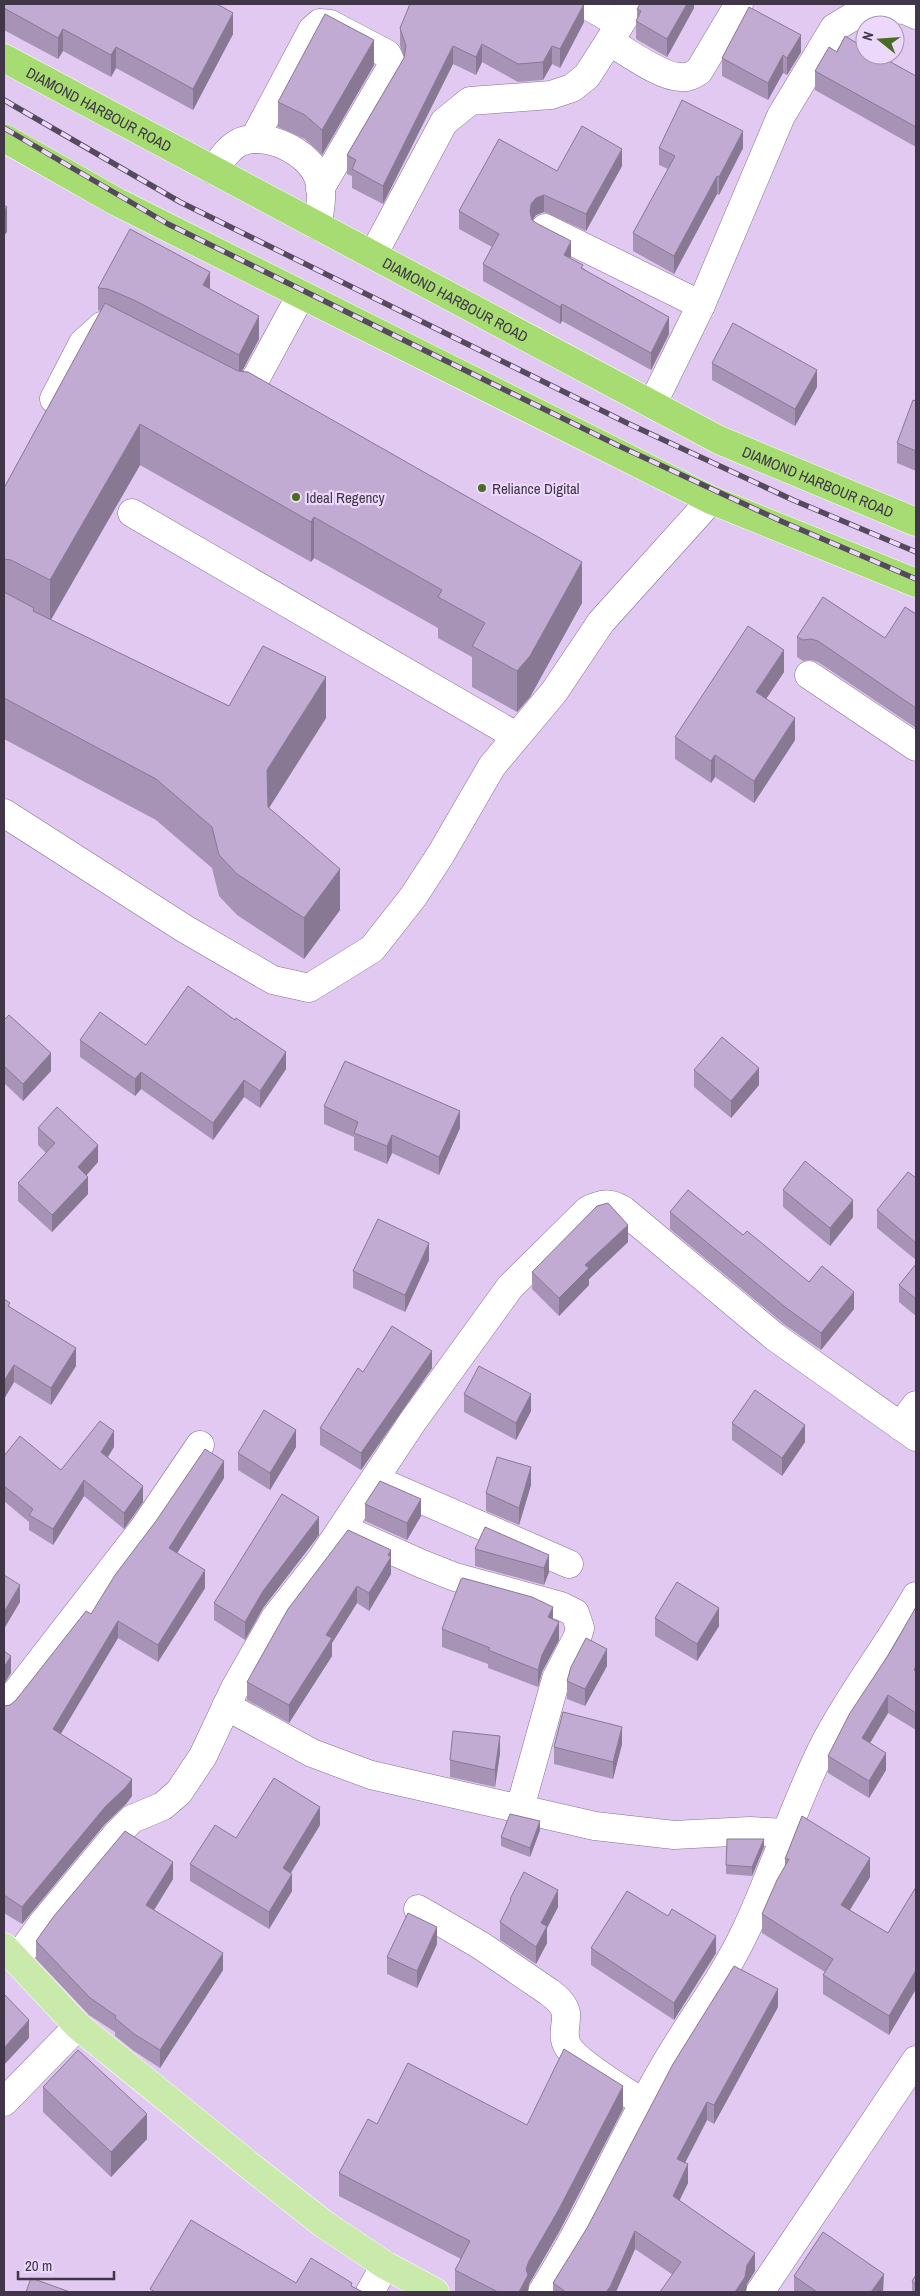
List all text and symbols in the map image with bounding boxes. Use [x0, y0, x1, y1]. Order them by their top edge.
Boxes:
north arrow [855, 15, 905, 65]
text: N [858, 30, 877, 43]
street label: DIAMOND HARBOUR ROAD [23, 61, 176, 156]
street label: DIAMOND HARBOUR ROAD [379, 252, 532, 347]
street label: DIAMOND HARBOUR ROAD [739, 440, 897, 522]
place label: Reliance Digital [492, 478, 580, 499]
marker: Reliance Digital [476, 482, 488, 494]
place label: Ideal Regency [306, 487, 385, 508]
marker: Ideal Regency [290, 491, 302, 503]
scale bar [18, 2248, 114, 2280]
text: 20 m [25, 2255, 52, 2276]

